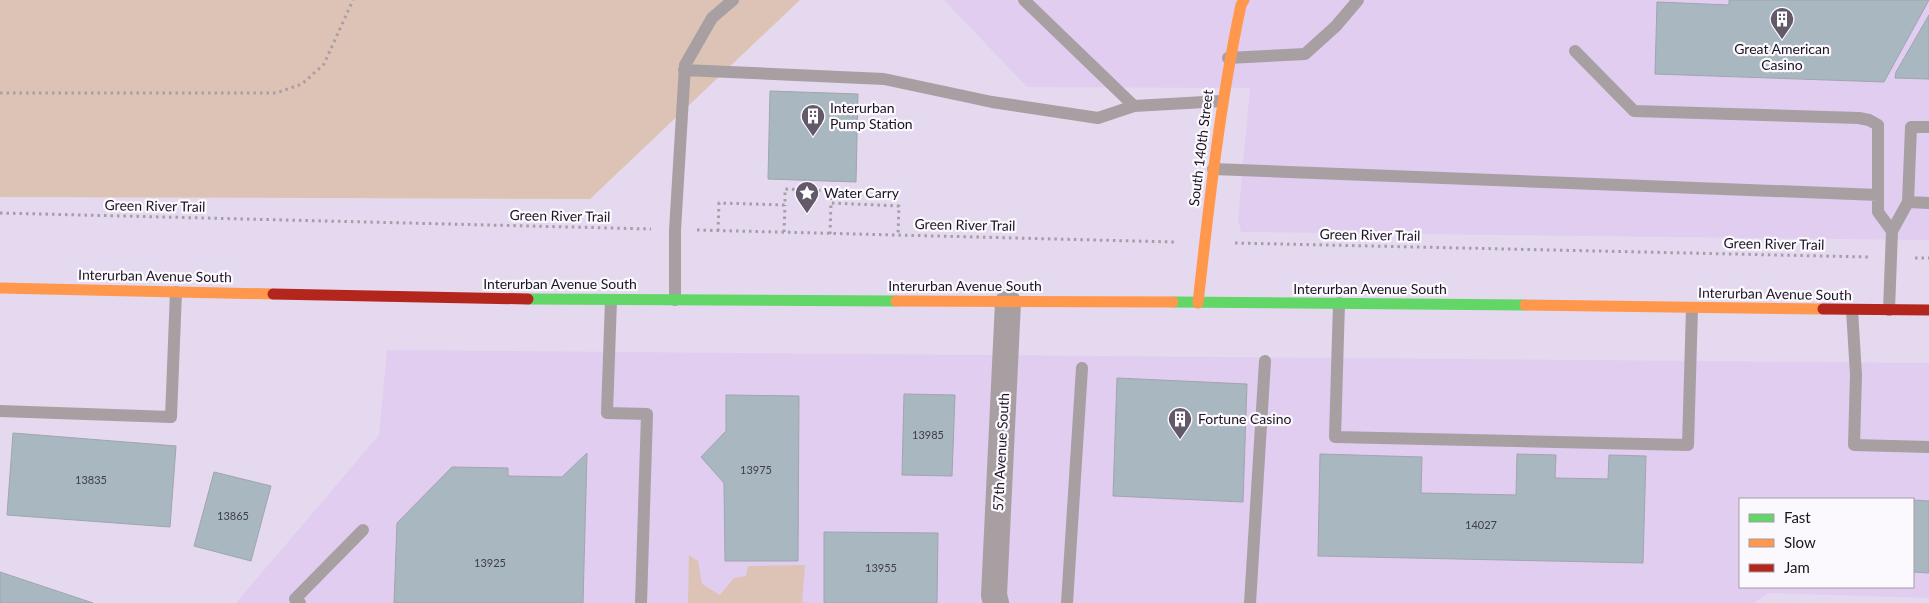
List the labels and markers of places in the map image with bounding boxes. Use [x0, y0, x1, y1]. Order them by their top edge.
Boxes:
building icon: Great American Casino [1769, 6, 1795, 40]
place label: Great American Casino [1734, 40, 1830, 73]
place label: Interurban Pump Station [830, 99, 913, 132]
building icon: Interurban Pump Station [800, 103, 826, 137]
place icon: Water Carry [794, 180, 820, 214]
place label: Water Carry [824, 184, 900, 201]
building icon: Fortune Casino [1167, 406, 1193, 440]
place label: Fortune Casino [1198, 410, 1291, 427]

